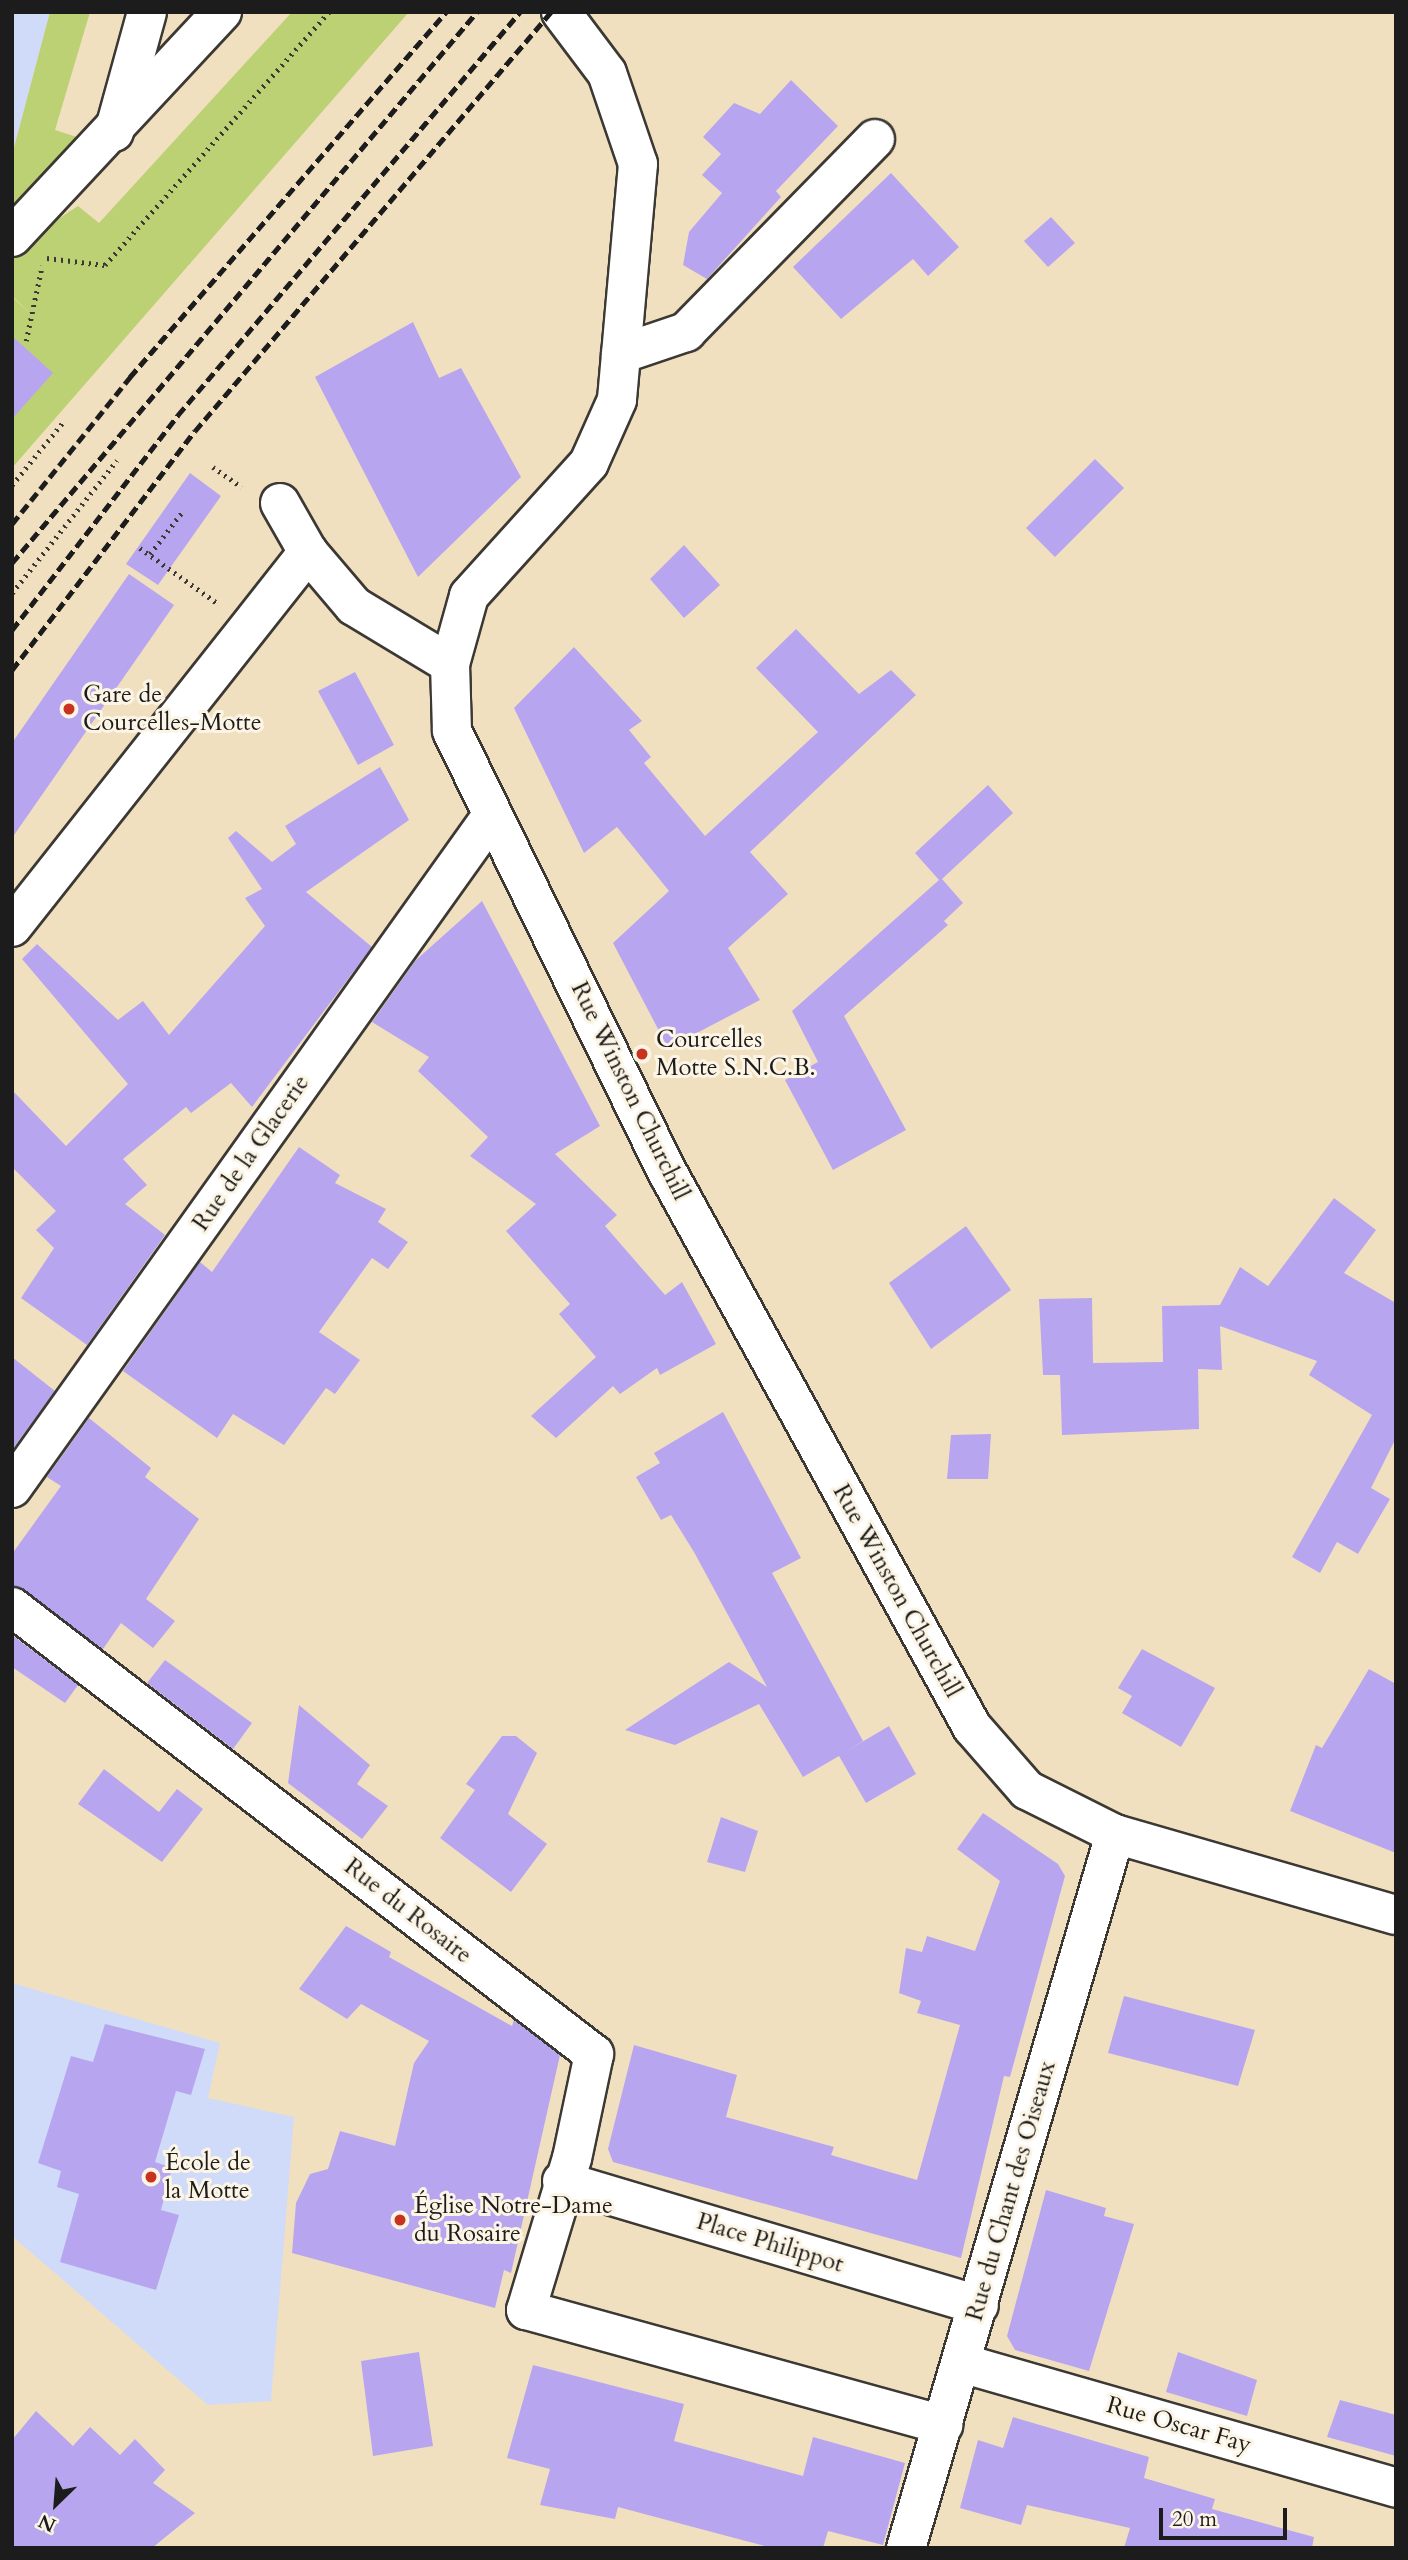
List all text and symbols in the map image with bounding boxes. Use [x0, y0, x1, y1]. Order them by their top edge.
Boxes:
place label: Gare de Courcelles-Motte [83, 681, 262, 737]
marker: Gare de Courcelles-Motte [61, 701, 77, 717]
street label: Rue Winston Churchill [565, 977, 695, 1205]
place label: Courcelles Motte S.N.C.B. [656, 1026, 816, 1082]
marker: Courcelles Motte S.N.C.B. [634, 1046, 650, 1062]
street label: Rue de la Glacerie [186, 1069, 316, 1237]
street label: Rue Winston Churchill [826, 1479, 968, 1703]
street label: Rue du Rosaire [338, 1852, 478, 1970]
street label: Rue du Chant des Oiseaux [960, 2058, 1062, 2324]
place label: École de la Motte [165, 2149, 251, 2205]
marker: École de la Motte [143, 2169, 159, 2185]
place label: Église Notre-Dame du Rosaire [414, 2192, 613, 2248]
street label: Place Philippot [693, 2207, 847, 2279]
marker: Église Notre-Dame du Rosaire [392, 2212, 408, 2228]
street label: Rue Oscar Fay [1103, 2391, 1255, 2459]
north arrow [21, 2469, 91, 2539]
scale bar [1163, 2494, 1291, 2538]
text: 20 m [1172, 2505, 1217, 2534]
text: N [34, 2508, 60, 2538]

